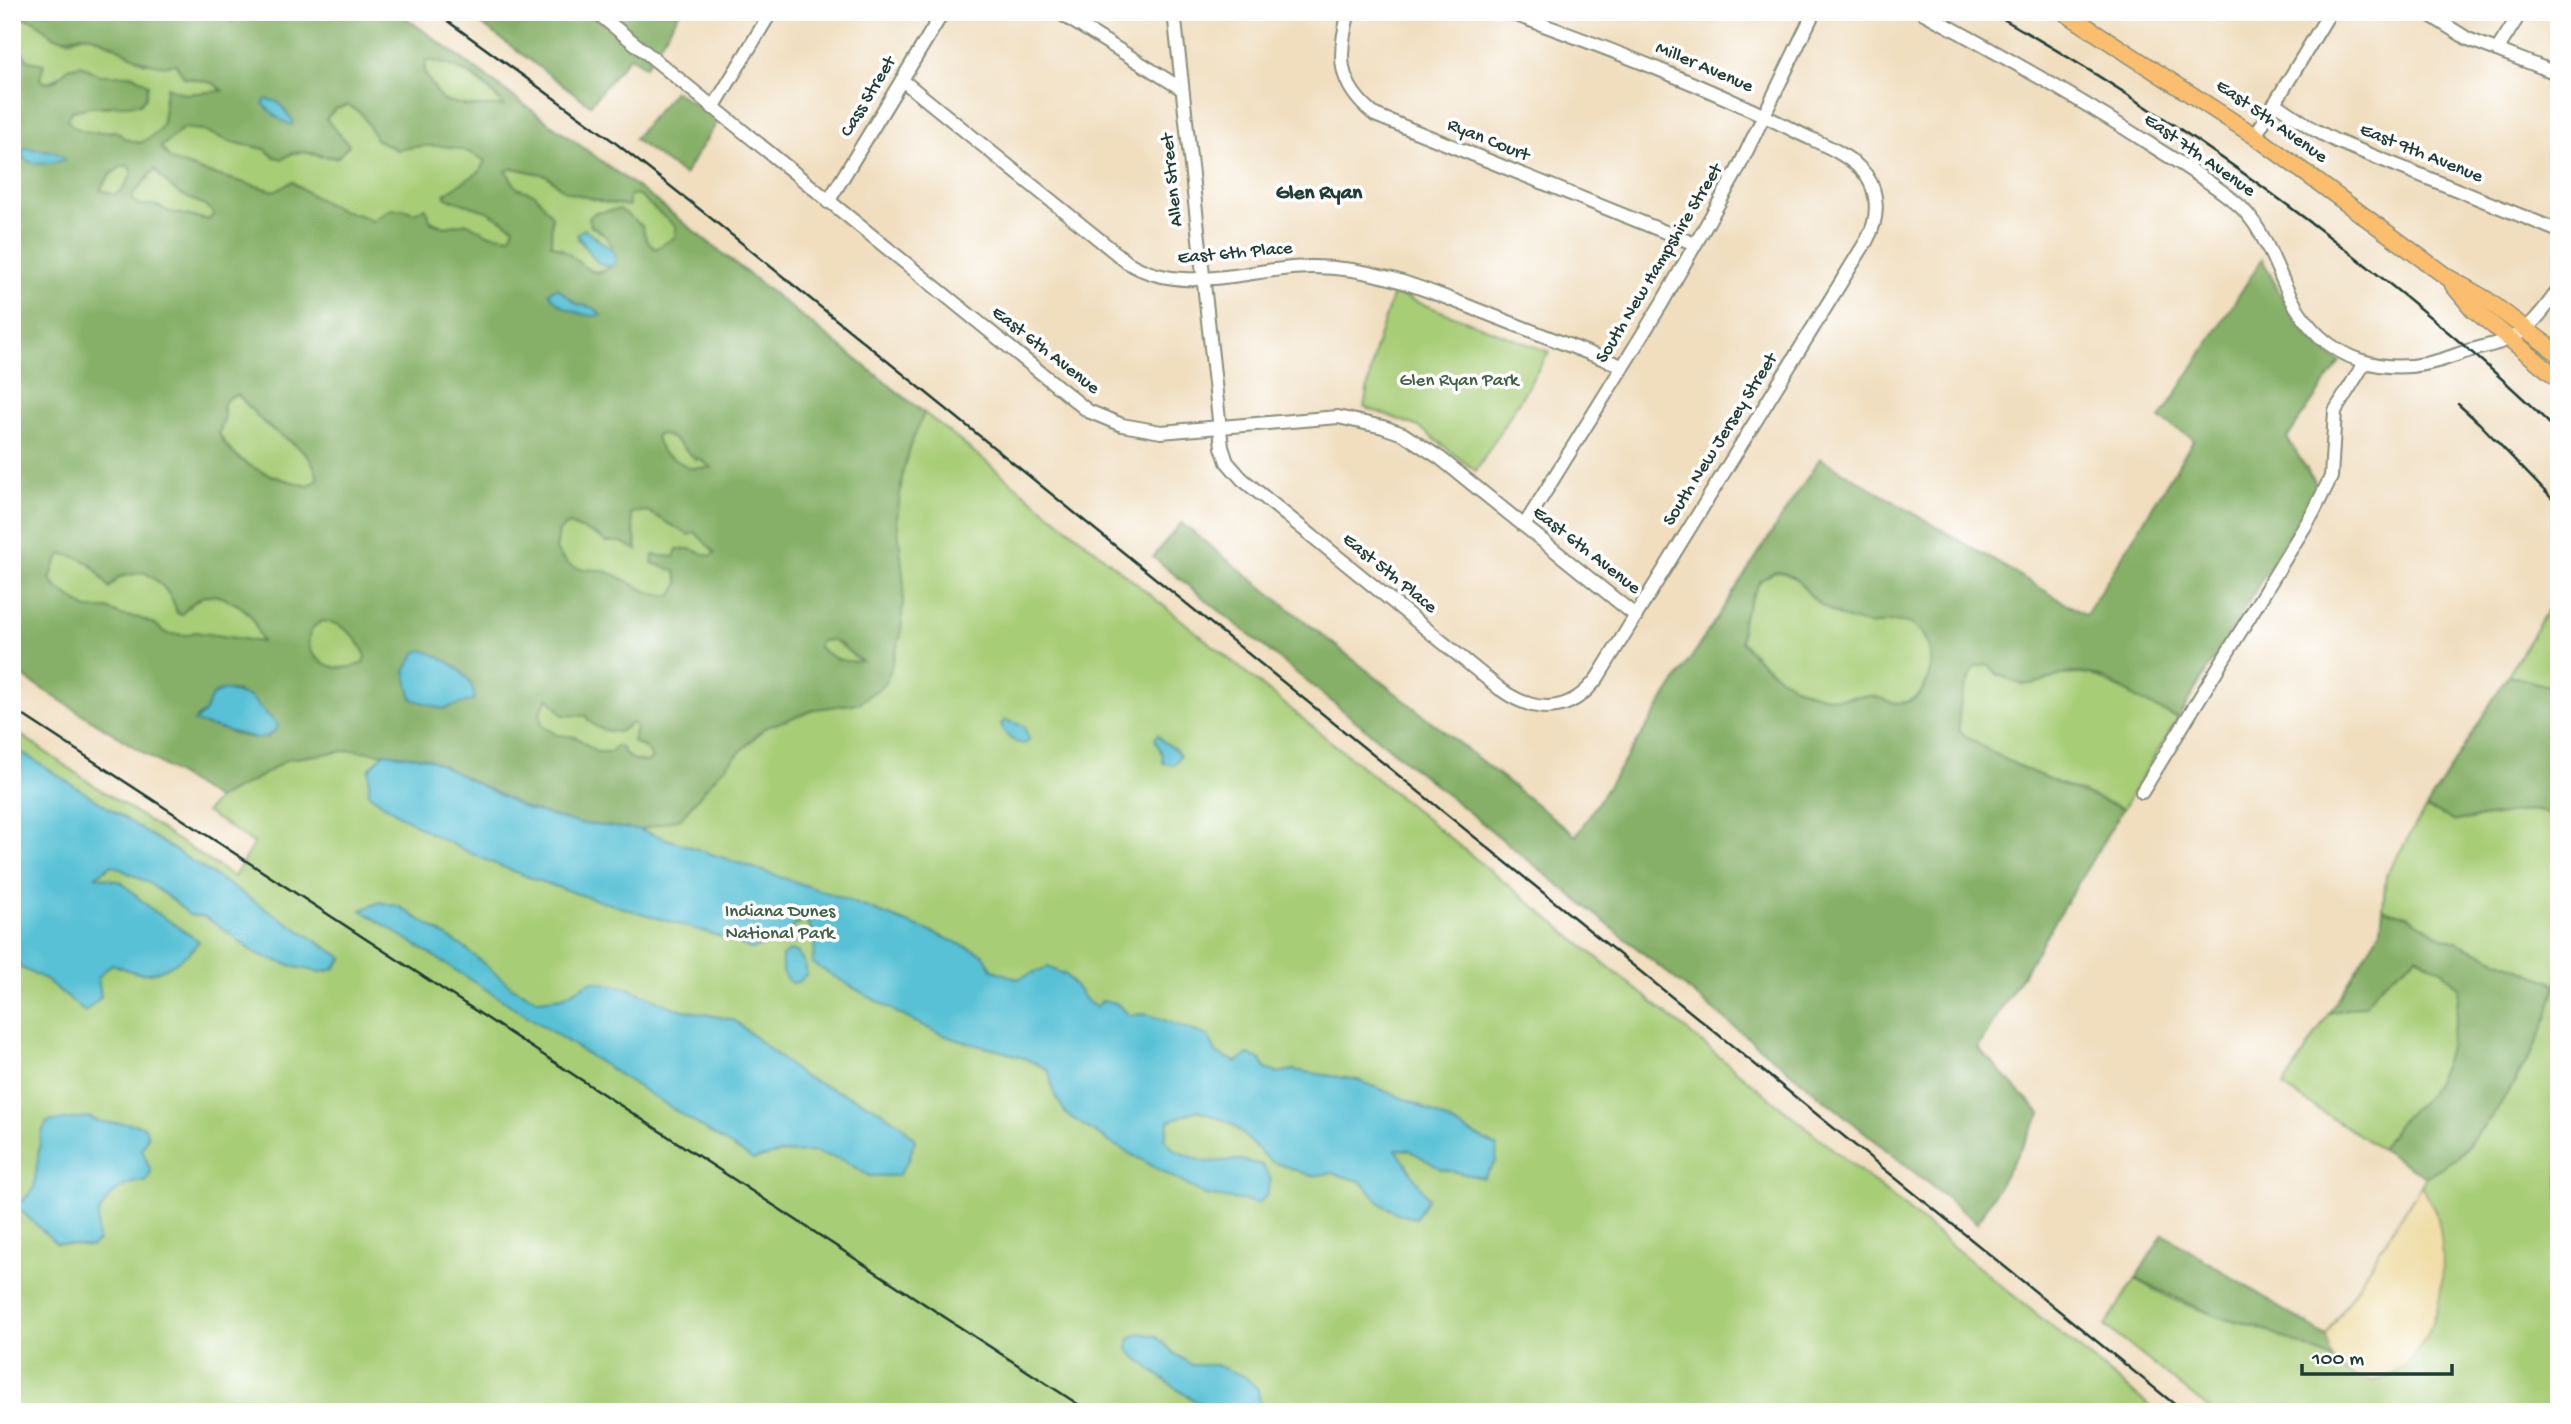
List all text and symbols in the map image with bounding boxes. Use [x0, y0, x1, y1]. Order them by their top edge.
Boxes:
street label: Miller Avenue [1652, 37, 1756, 99]
street label: Cass Street [836, 51, 903, 141]
street label: East 5th Avenue [2211, 75, 2332, 169]
street label: East 7th Avenue [2139, 109, 2259, 203]
street label: Ryan Court [1443, 114, 1535, 169]
street label: East 9th Avenue [2356, 119, 2486, 189]
street label: Allen Street [1156, 130, 1189, 228]
street label: South New Hampshire Street [1591, 158, 1730, 368]
district label: Glen Ryan [1276, 182, 1363, 207]
street label: East 6th Place [1177, 238, 1294, 270]
street label: East 6th Avenue [986, 302, 1104, 400]
street label: South New Jersey Street [1658, 347, 1785, 531]
park label: Glen Ryan Park [1399, 370, 1520, 393]
street label: East 6th Avenue [1527, 502, 1645, 600]
street label: East 5th Place [1337, 529, 1441, 619]
park label: Indiana Dunes National Park [725, 901, 836, 946]
scale bar [2302, 1333, 2452, 1377]
text: 100 m [2311, 1348, 2364, 1373]

